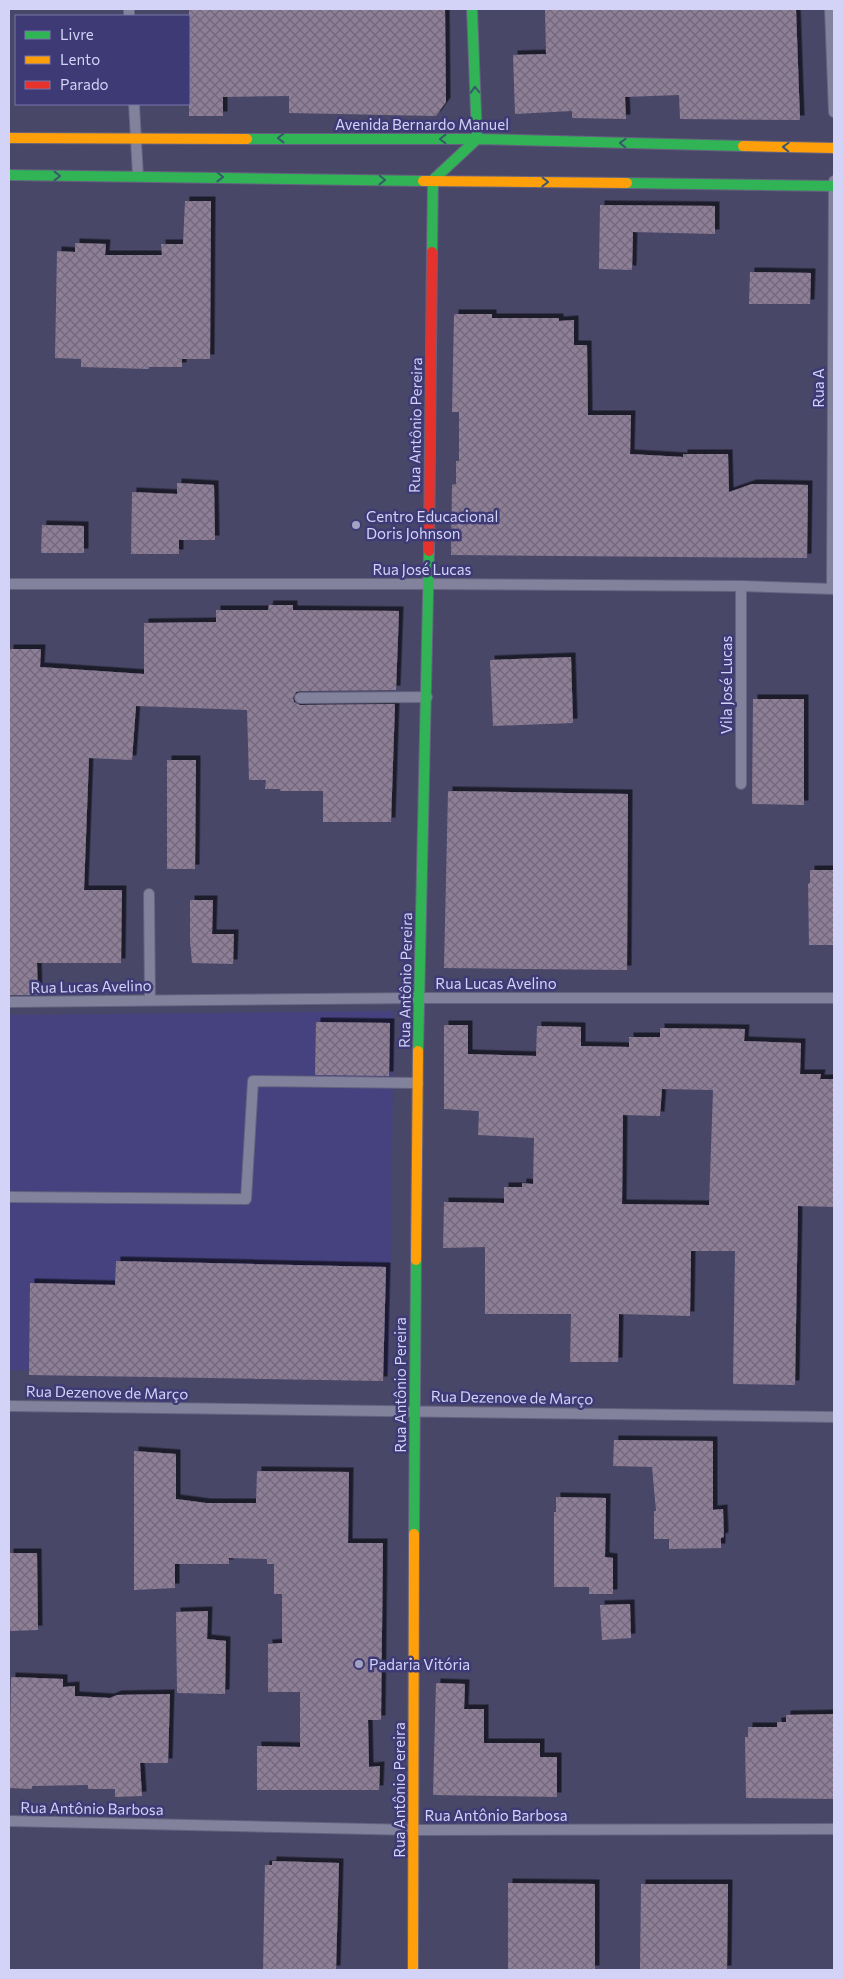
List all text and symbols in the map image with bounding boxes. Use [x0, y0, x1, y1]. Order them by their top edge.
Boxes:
legend [15, 15, 190, 105]
text: Livre [60, 25, 94, 43]
text: Lento [60, 50, 100, 68]
text: Parado [60, 75, 109, 93]
one-way arrow [470, 86, 481, 94]
street label: Avenida Bernardo Manuel [335, 115, 509, 133]
one-way arrow [276, 133, 284, 143]
one-way arrow [439, 134, 446, 144]
one-way arrow [619, 137, 627, 148]
one-way arrow [781, 142, 789, 152]
one-way arrow [54, 170, 62, 181]
one-way arrow [216, 172, 224, 183]
one-way arrow [379, 175, 387, 185]
one-way arrow [542, 177, 549, 187]
street label: Rua Antônio Pereira [405, 357, 425, 493]
street label: Rua A [809, 368, 827, 408]
place label: Centro Educacional Doris Johnson [366, 507, 498, 542]
marker: Centro Educacional Doris Johnson [350, 519, 362, 531]
street label: Rua José Lucas [373, 560, 472, 578]
street label: Vila José Lucas [717, 636, 735, 734]
street label: Rua Antônio Pereira [395, 912, 415, 1048]
street label: Rua Lucas Avelino [435, 974, 557, 992]
street label: Rua Lucas Avelino [30, 976, 152, 996]
street label: Rua Antônio Pereira [391, 1317, 409, 1453]
street label: Rua Dezenove de Março [26, 1382, 188, 1402]
street label: Rua Dezenove de Março [431, 1387, 593, 1407]
place label: Padaria Vitória [369, 1655, 470, 1673]
marker: Padaria Vitória [353, 1658, 365, 1670]
street label: Rua Antônio Pereira [390, 1722, 408, 1858]
street label: Rua Antônio Barbosa [20, 1798, 164, 1818]
street label: Rua Antônio Barbosa [424, 1806, 568, 1824]

